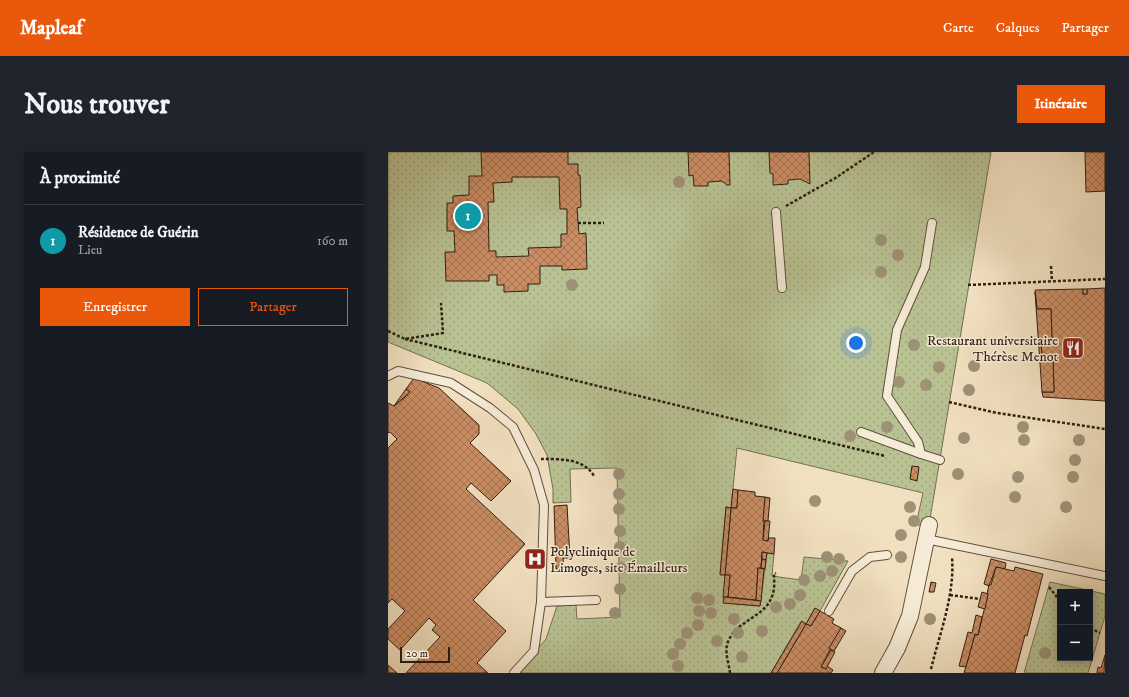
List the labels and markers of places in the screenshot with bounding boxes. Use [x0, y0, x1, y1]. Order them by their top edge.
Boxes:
pin: 1 [455, 201, 481, 231]
place label: Restaurant universitaire Thérèse Menot [927, 332, 1059, 366]
restaurant icon: Restaurant universitaire Thérèse Menot [1060, 335, 1086, 361]
place label: Polyclinique de Limoges, site Émailleurs [550, 543, 688, 577]
hospital icon: Polyclinique de Limoges, site Émailleurs [522, 546, 548, 572]

